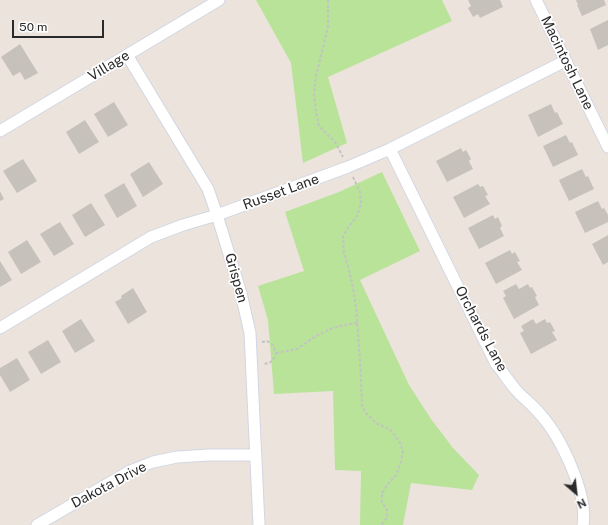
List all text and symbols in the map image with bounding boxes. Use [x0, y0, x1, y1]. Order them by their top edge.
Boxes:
scale bar [14, 12, 106, 38]
street label: Macintosh Lane [537, 13, 597, 113]
text: 50 m [19, 20, 47, 34]
street label: Village [85, 47, 133, 85]
street label: Russet Lane [241, 170, 321, 214]
street label: Grispen [221, 251, 251, 305]
street label: Orchards Lane [451, 283, 511, 375]
street label: Dakota Drive [69, 458, 149, 512]
north arrow [556, 473, 596, 513]
text: N [575, 496, 588, 511]

